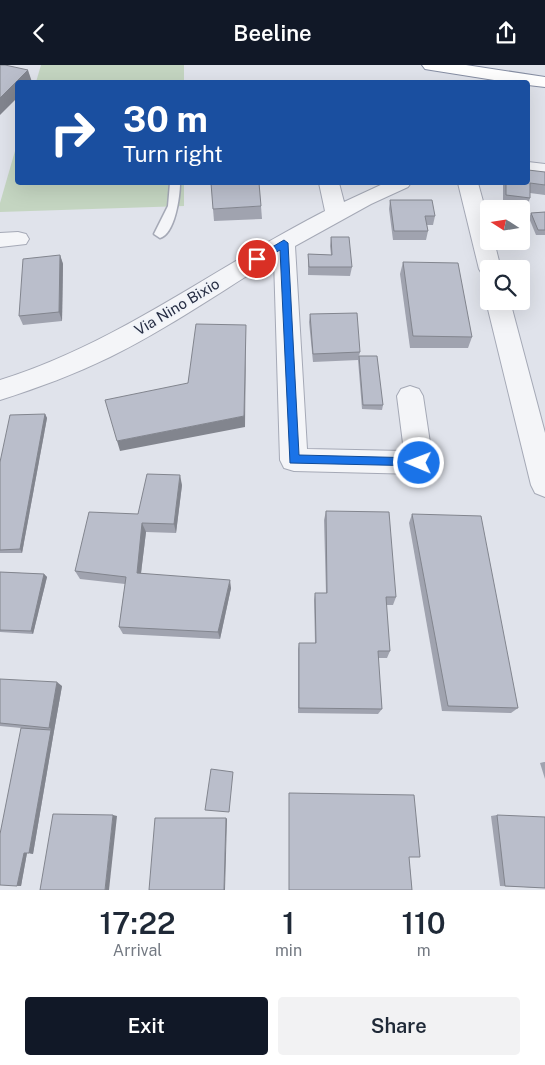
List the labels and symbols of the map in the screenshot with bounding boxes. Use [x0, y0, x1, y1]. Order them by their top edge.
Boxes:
north arrow [480, 200, 530, 250]
pin [236, 238, 278, 280]
street label: Via Nino Bixio [131, 275, 222, 339]
position arrow [392, 436, 444, 488]

